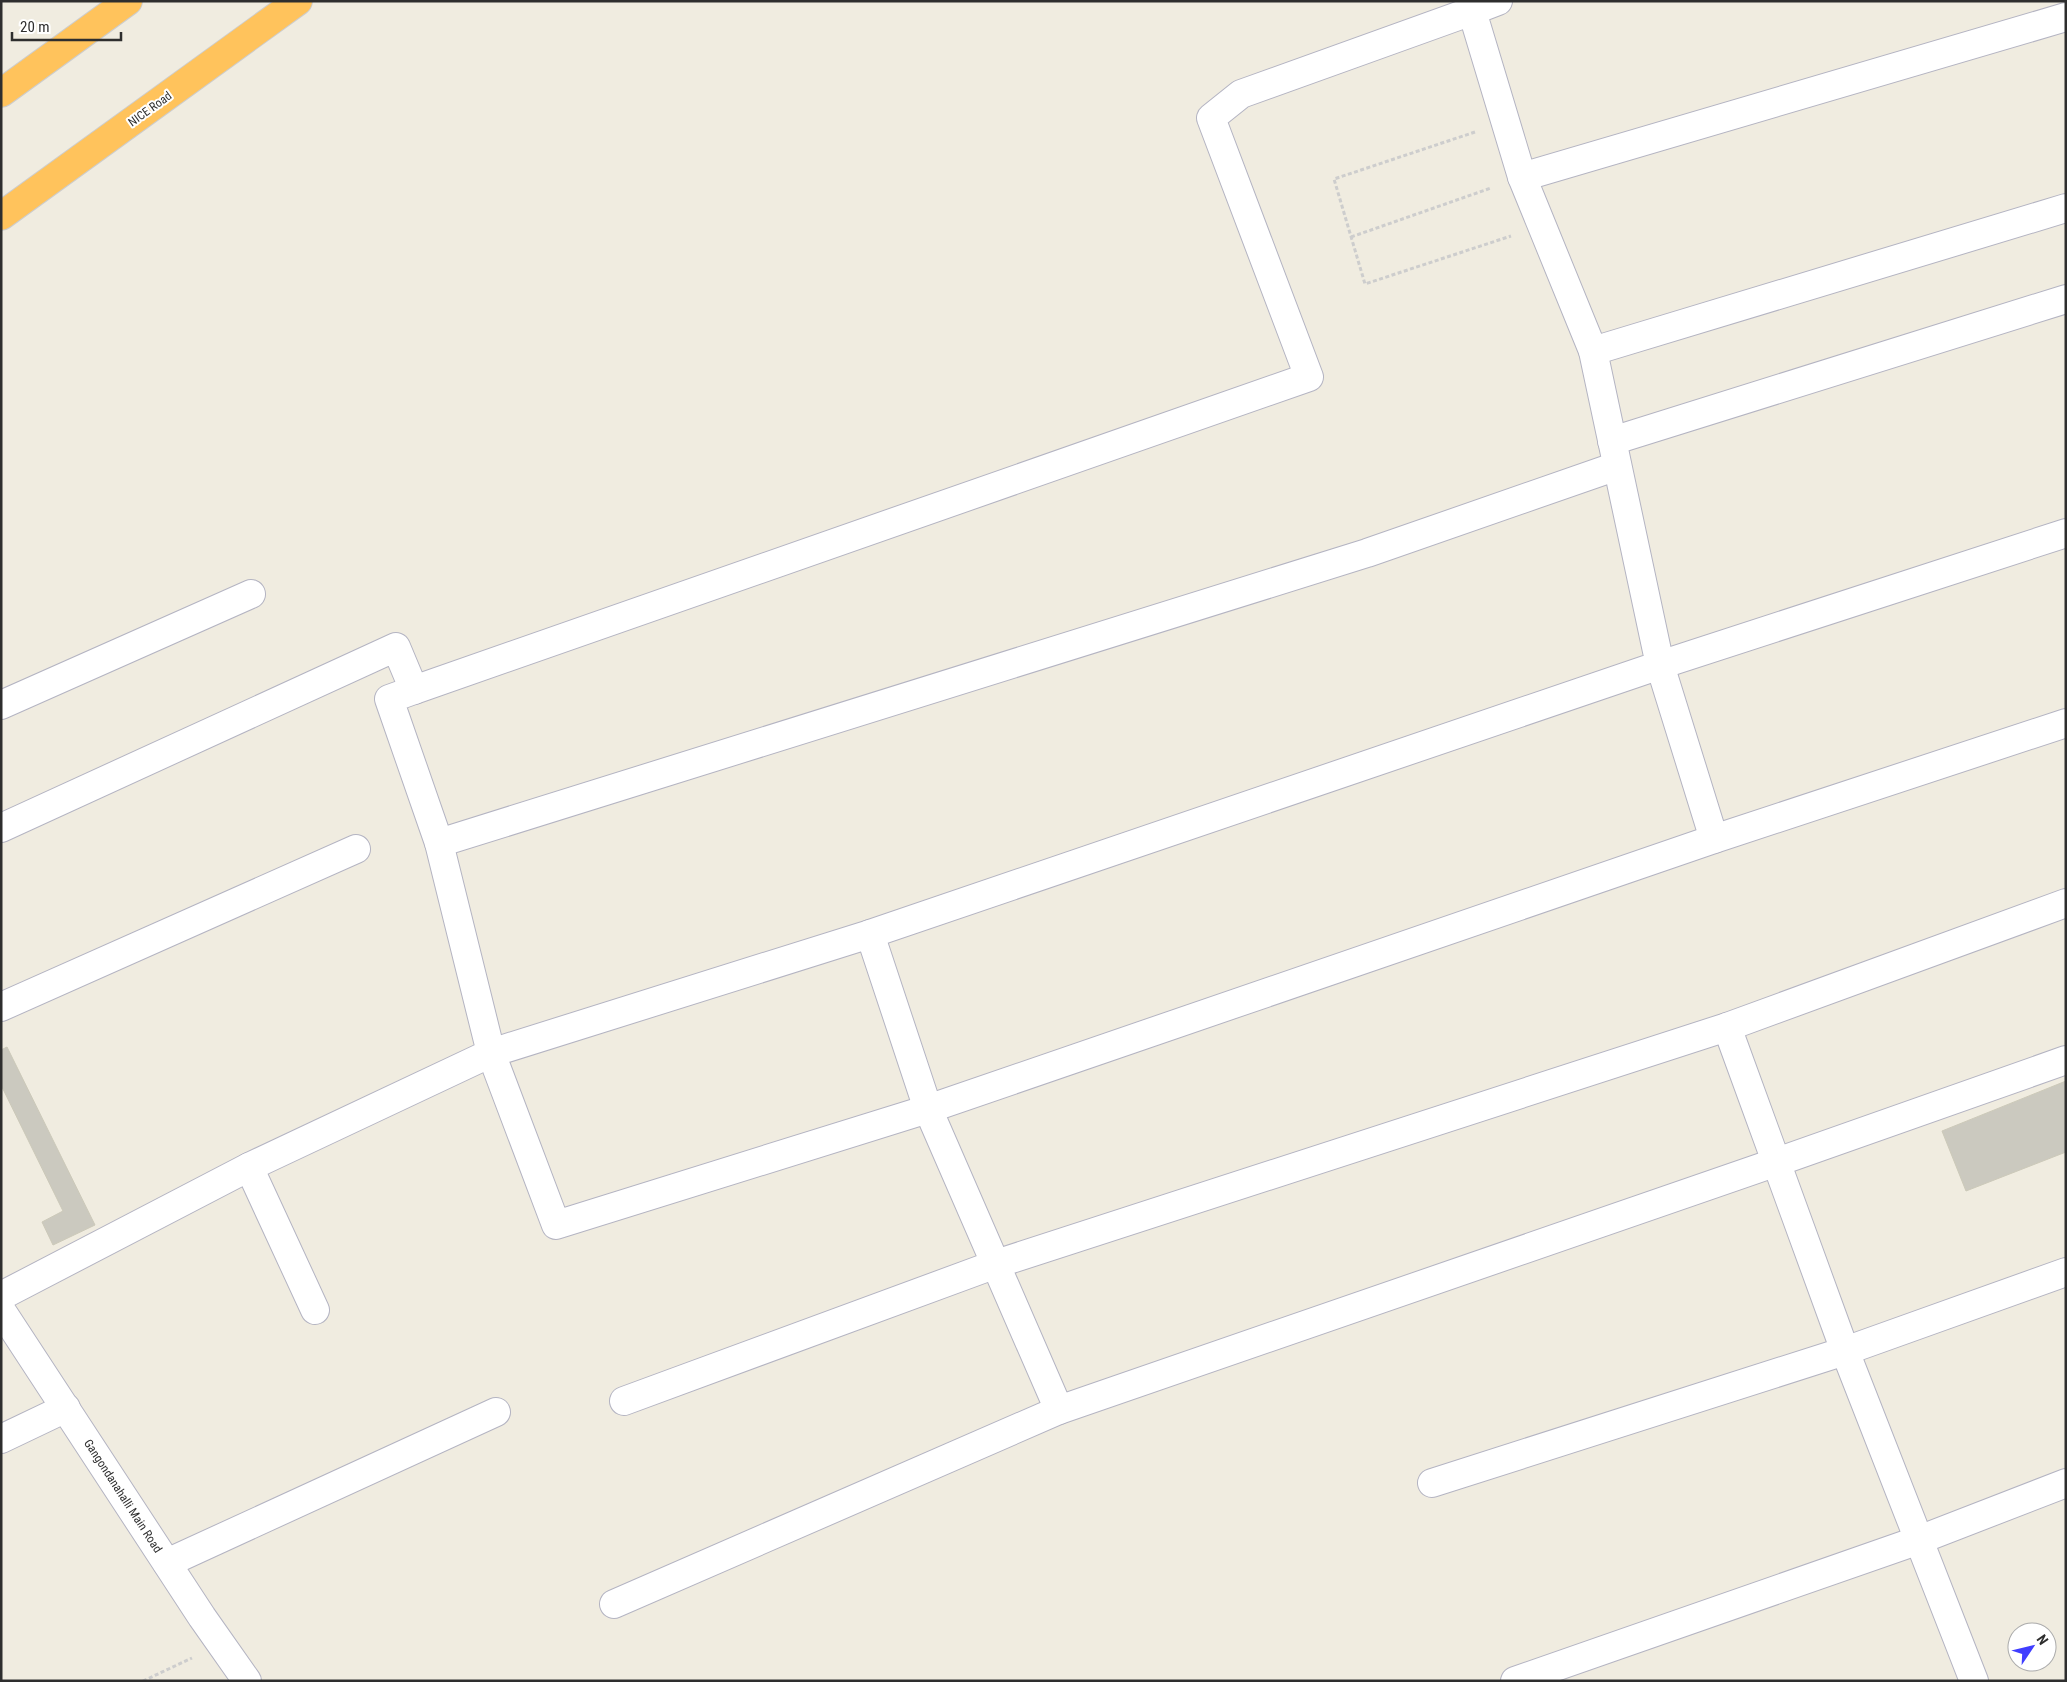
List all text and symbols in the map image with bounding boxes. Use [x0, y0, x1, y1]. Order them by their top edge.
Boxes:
scale bar [12, 10, 121, 42]
text: 20 m [20, 18, 50, 36]
street label: NICE Road [126, 89, 174, 129]
street label: Gangondanahalli Main Road [81, 1437, 165, 1555]
north arrow [2007, 1622, 2057, 1672]
text: N [2034, 1631, 2052, 1648]

